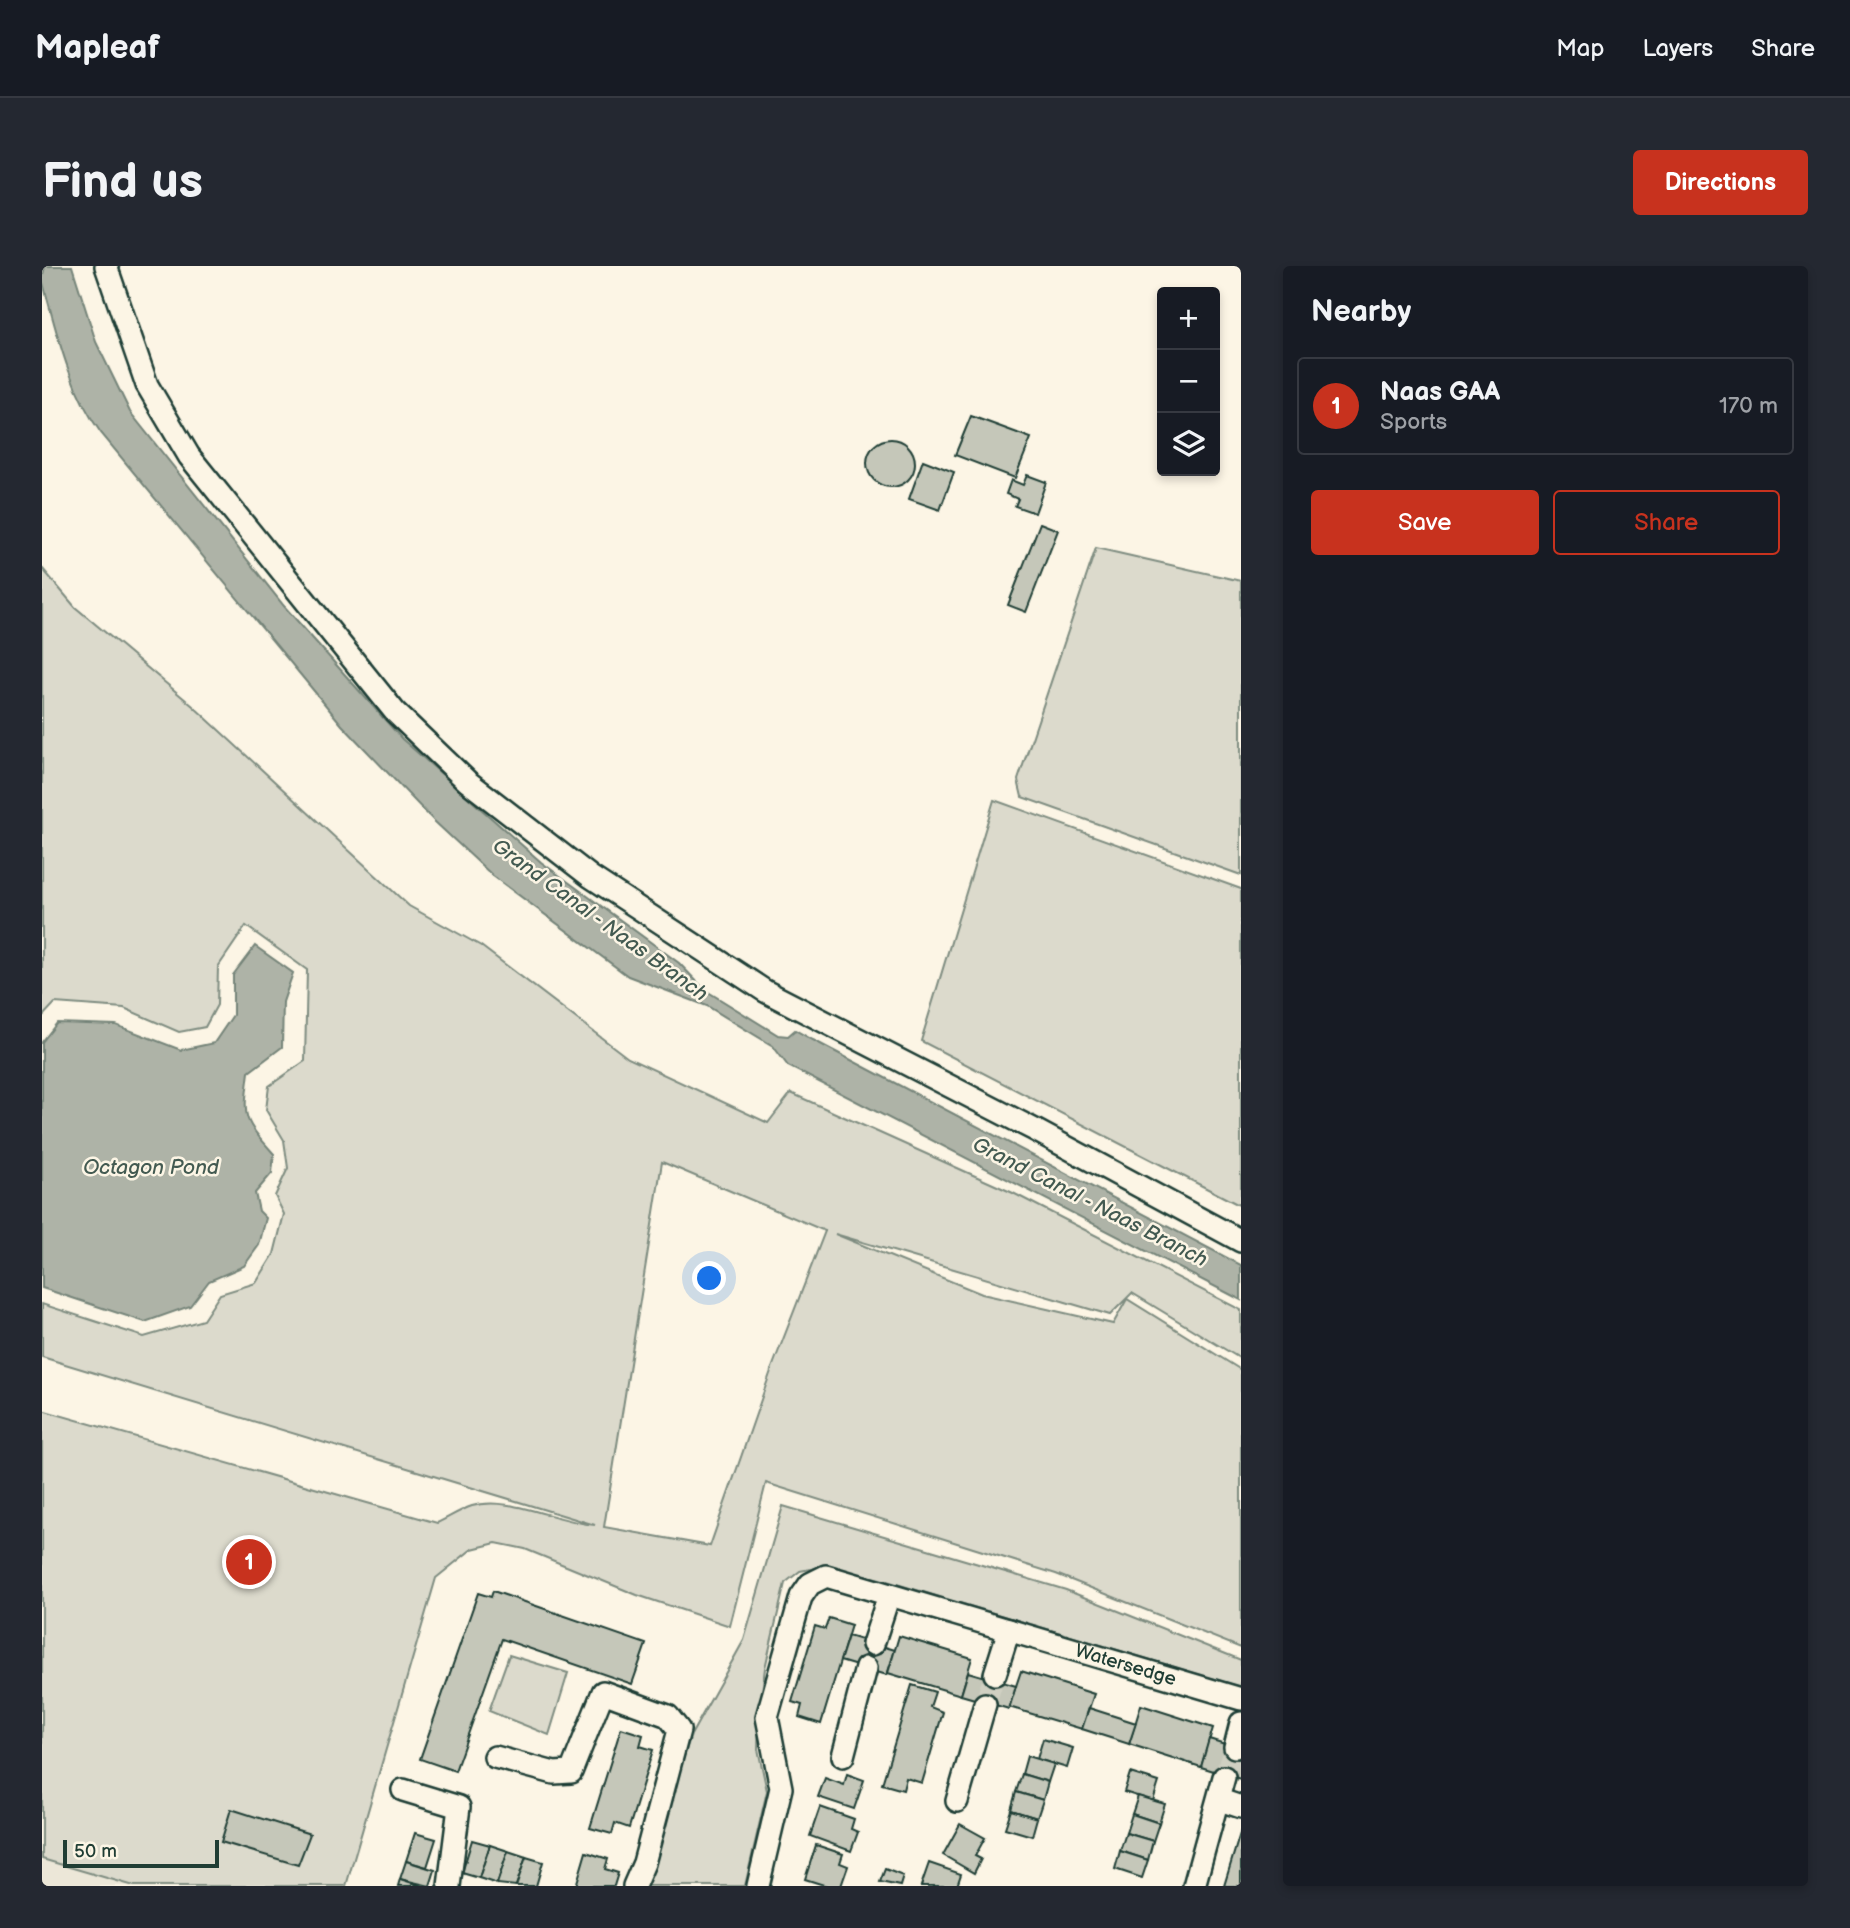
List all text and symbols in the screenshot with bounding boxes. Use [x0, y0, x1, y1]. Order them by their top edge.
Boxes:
text: Mapleaf [35, 28, 160, 68]
text: Map [1556, 34, 1604, 63]
text: Layers [1642, 34, 1713, 63]
text: Share [1751, 34, 1815, 63]
button: Directions [1633, 150, 1808, 215]
text: Find us [42, 153, 203, 212]
map controls [1157, 287, 1220, 476]
button: + [1157, 287, 1220, 350]
text: Nearby [1311, 294, 1411, 330]
button: − [1157, 350, 1220, 413]
text: Naas GAA [1380, 377, 1500, 408]
text: 1 [1331, 392, 1341, 420]
text: 170 m [1719, 392, 1778, 420]
text: Sports [1380, 408, 1447, 436]
button: layers [1157, 413, 1220, 476]
button: Save [1311, 490, 1539, 555]
button: Share [1553, 490, 1780, 555]
water label: Grand Canal - Naas Branch [487, 833, 713, 1007]
water label: Grand Canal - Naas Branch [968, 1132, 1212, 1272]
water label: Octagon Pond [83, 1155, 220, 1180]
your location [692, 1261, 726, 1295]
pin: 1 [226, 1536, 272, 1588]
street label: Watersedge [1072, 1639, 1179, 1691]
scale bar [63, 1837, 219, 1869]
text: 50 m [74, 1840, 117, 1863]

